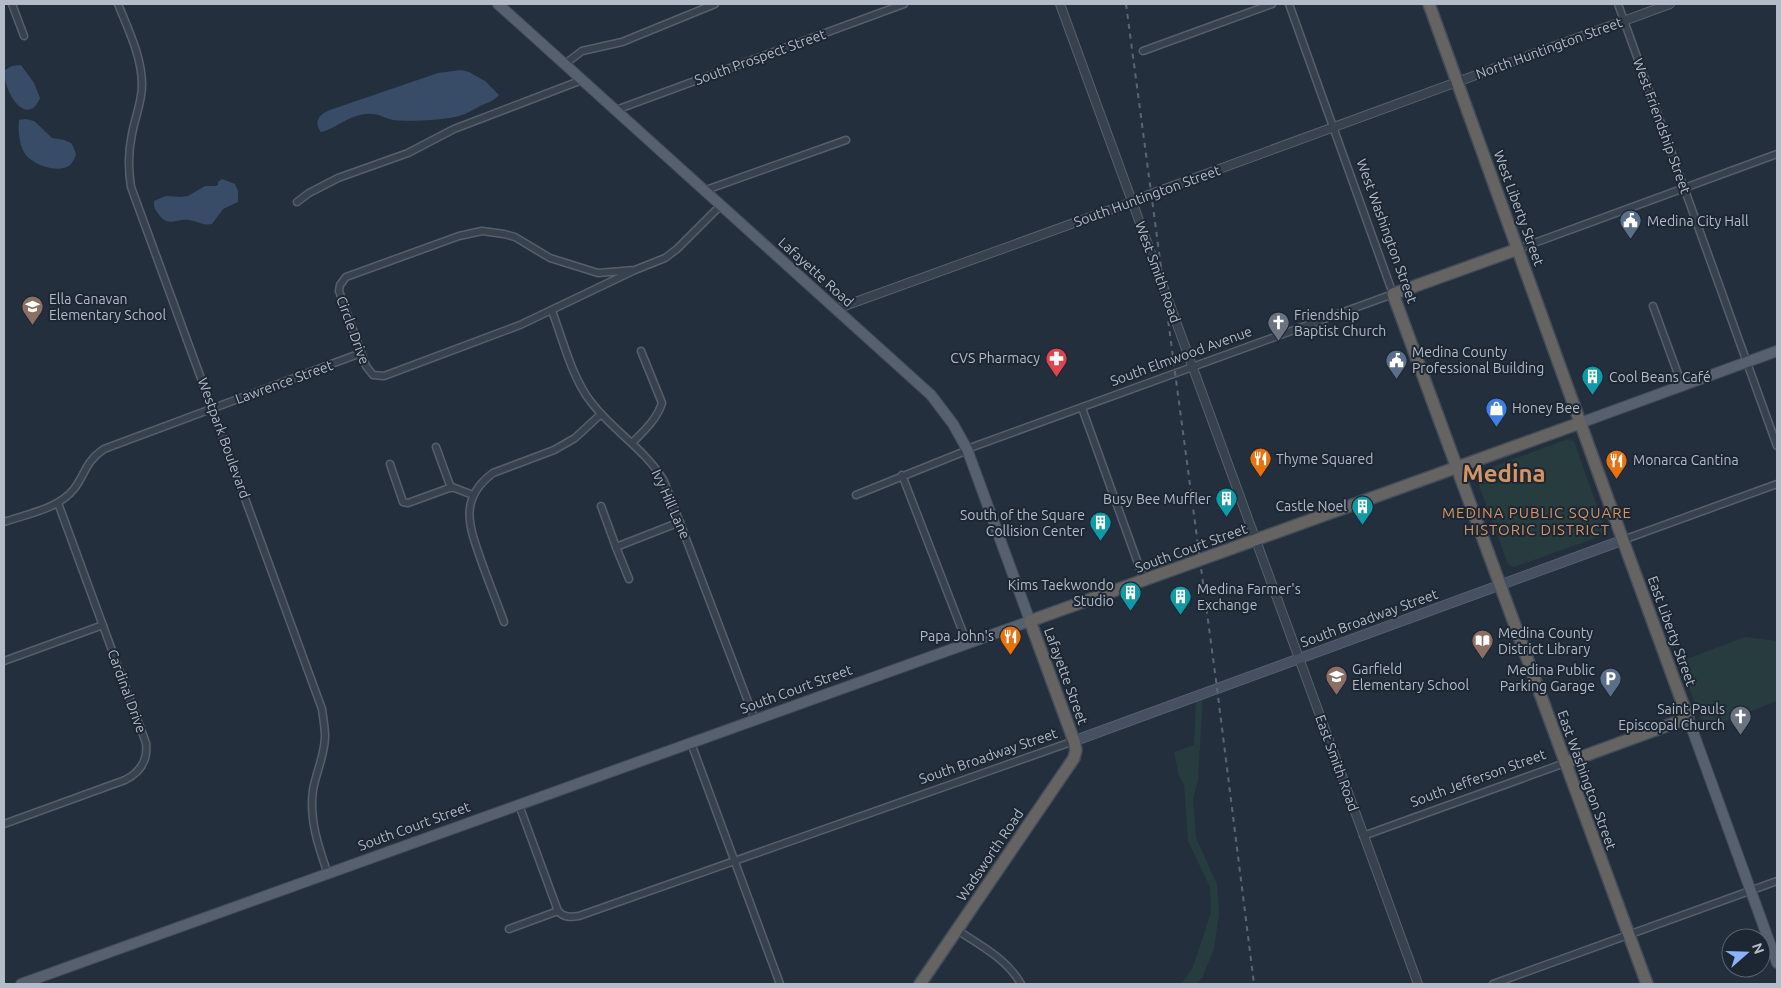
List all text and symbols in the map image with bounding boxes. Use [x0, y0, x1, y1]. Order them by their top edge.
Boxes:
street label: North Huntington Street [1474, 14, 1625, 82]
street label: South Prospect Street [692, 26, 828, 88]
street label: West Friendship Street [1630, 56, 1694, 196]
street label: West Liberty Street [1491, 148, 1547, 268]
street label: West Washington Street [1353, 157, 1421, 306]
street label: South Huntington Street [1071, 162, 1223, 230]
public building icon: Medina City Hall [1619, 209, 1643, 240]
place label: Medina City Hall [1647, 213, 1749, 229]
street label: West Smith Road [1132, 219, 1184, 325]
street label: Lafayette Road [775, 234, 857, 310]
place label: Ella Canavan Elementary School [49, 291, 167, 323]
street label: Circle Drive [333, 294, 373, 366]
school or university icon: Ella Canavan Elementary School [21, 295, 45, 326]
place label: Friendship Baptist Church [1294, 307, 1386, 339]
church icon: Friendship Baptist Church [1266, 311, 1290, 342]
street label: South Elmwood Avenue [1108, 323, 1254, 389]
place label: Medina County Professional Building [1412, 344, 1544, 376]
pharmacy icon: CVS Pharmacy [1044, 346, 1068, 377]
public building icon: Medina County Professional Building [1384, 348, 1408, 379]
place label: CVS Pharmacy [950, 350, 1040, 366]
street label: Lawrence Street [233, 357, 335, 407]
building icon: Cool Beans Café [1581, 365, 1605, 396]
place label: Cool Beans Café [1609, 369, 1711, 385]
street label: Westpark Boulevard [195, 376, 253, 500]
shop icon: Honey Bee [1484, 396, 1508, 427]
place label: Honey Bee [1512, 400, 1580, 416]
restaurant icon: Thyme Squared [1248, 447, 1272, 478]
restaurant icon: Monarca Cantina [1605, 448, 1629, 479]
place label: Thyme Squared [1276, 451, 1373, 467]
place label: Monarca Cantina [1633, 452, 1739, 468]
district label: Medina [1462, 460, 1546, 487]
street label: Ivy Hill Lane [649, 467, 693, 541]
building icon: Busy Bee Muffler [1215, 487, 1239, 518]
place label: Busy Bee Muffler [1103, 491, 1212, 507]
building icon: Castle Noel [1351, 494, 1375, 525]
place label: Castle Noel [1275, 498, 1347, 514]
district label: MEDINA PUBLIC SQUARE HISTORIC DISTRICT [1442, 504, 1632, 538]
place label: South of the Square Collision Center [960, 507, 1086, 539]
building icon: South of the Square Collision Center [1089, 511, 1113, 542]
street label: South Court Street [1133, 520, 1250, 576]
street label: East Liberty Street [1645, 574, 1700, 689]
place label: Kims Taekwondo Studio [1008, 577, 1114, 609]
building icon: Kims Taekwondo Studio [1118, 581, 1142, 612]
place label: Medina Farmer's Exchange [1197, 581, 1301, 613]
building icon: Medina Farmer's Exchange [1169, 585, 1193, 616]
street label: South Broadway Street [1298, 586, 1440, 650]
restaurant icon: Papa John's [998, 624, 1022, 655]
street label: Lafayette Street [1041, 625, 1091, 727]
place label: Medina County District Library [1498, 625, 1593, 657]
place label: Papa John's [920, 628, 994, 644]
library icon: Medina County District Library [1470, 629, 1494, 660]
street label: Cardinal Drive [104, 647, 150, 735]
street label: South Court Street [738, 661, 855, 717]
place label: Garfield Elementary School [1352, 661, 1470, 693]
place label: Medina Public Parking Garage [1500, 662, 1595, 694]
school or university icon: Garfield Elementary School [1324, 665, 1348, 696]
parking icon: Medina Public Parking Garage [1599, 666, 1623, 697]
place label: Saint Pauls Episcopal Church [1618, 701, 1725, 733]
church icon: Saint Pauls Episcopal Church [1729, 705, 1753, 736]
street label: East Washington Street [1554, 708, 1620, 852]
street label: East Smith Road [1312, 713, 1362, 813]
street label: South Broadway Street [917, 725, 1060, 787]
street label: South Jefferson Street [1408, 746, 1548, 810]
street label: South Court Street [356, 798, 473, 854]
street label: Wadsworth Road [953, 806, 1027, 904]
north arrow [1721, 928, 1771, 978]
text: N [1749, 941, 1768, 956]

